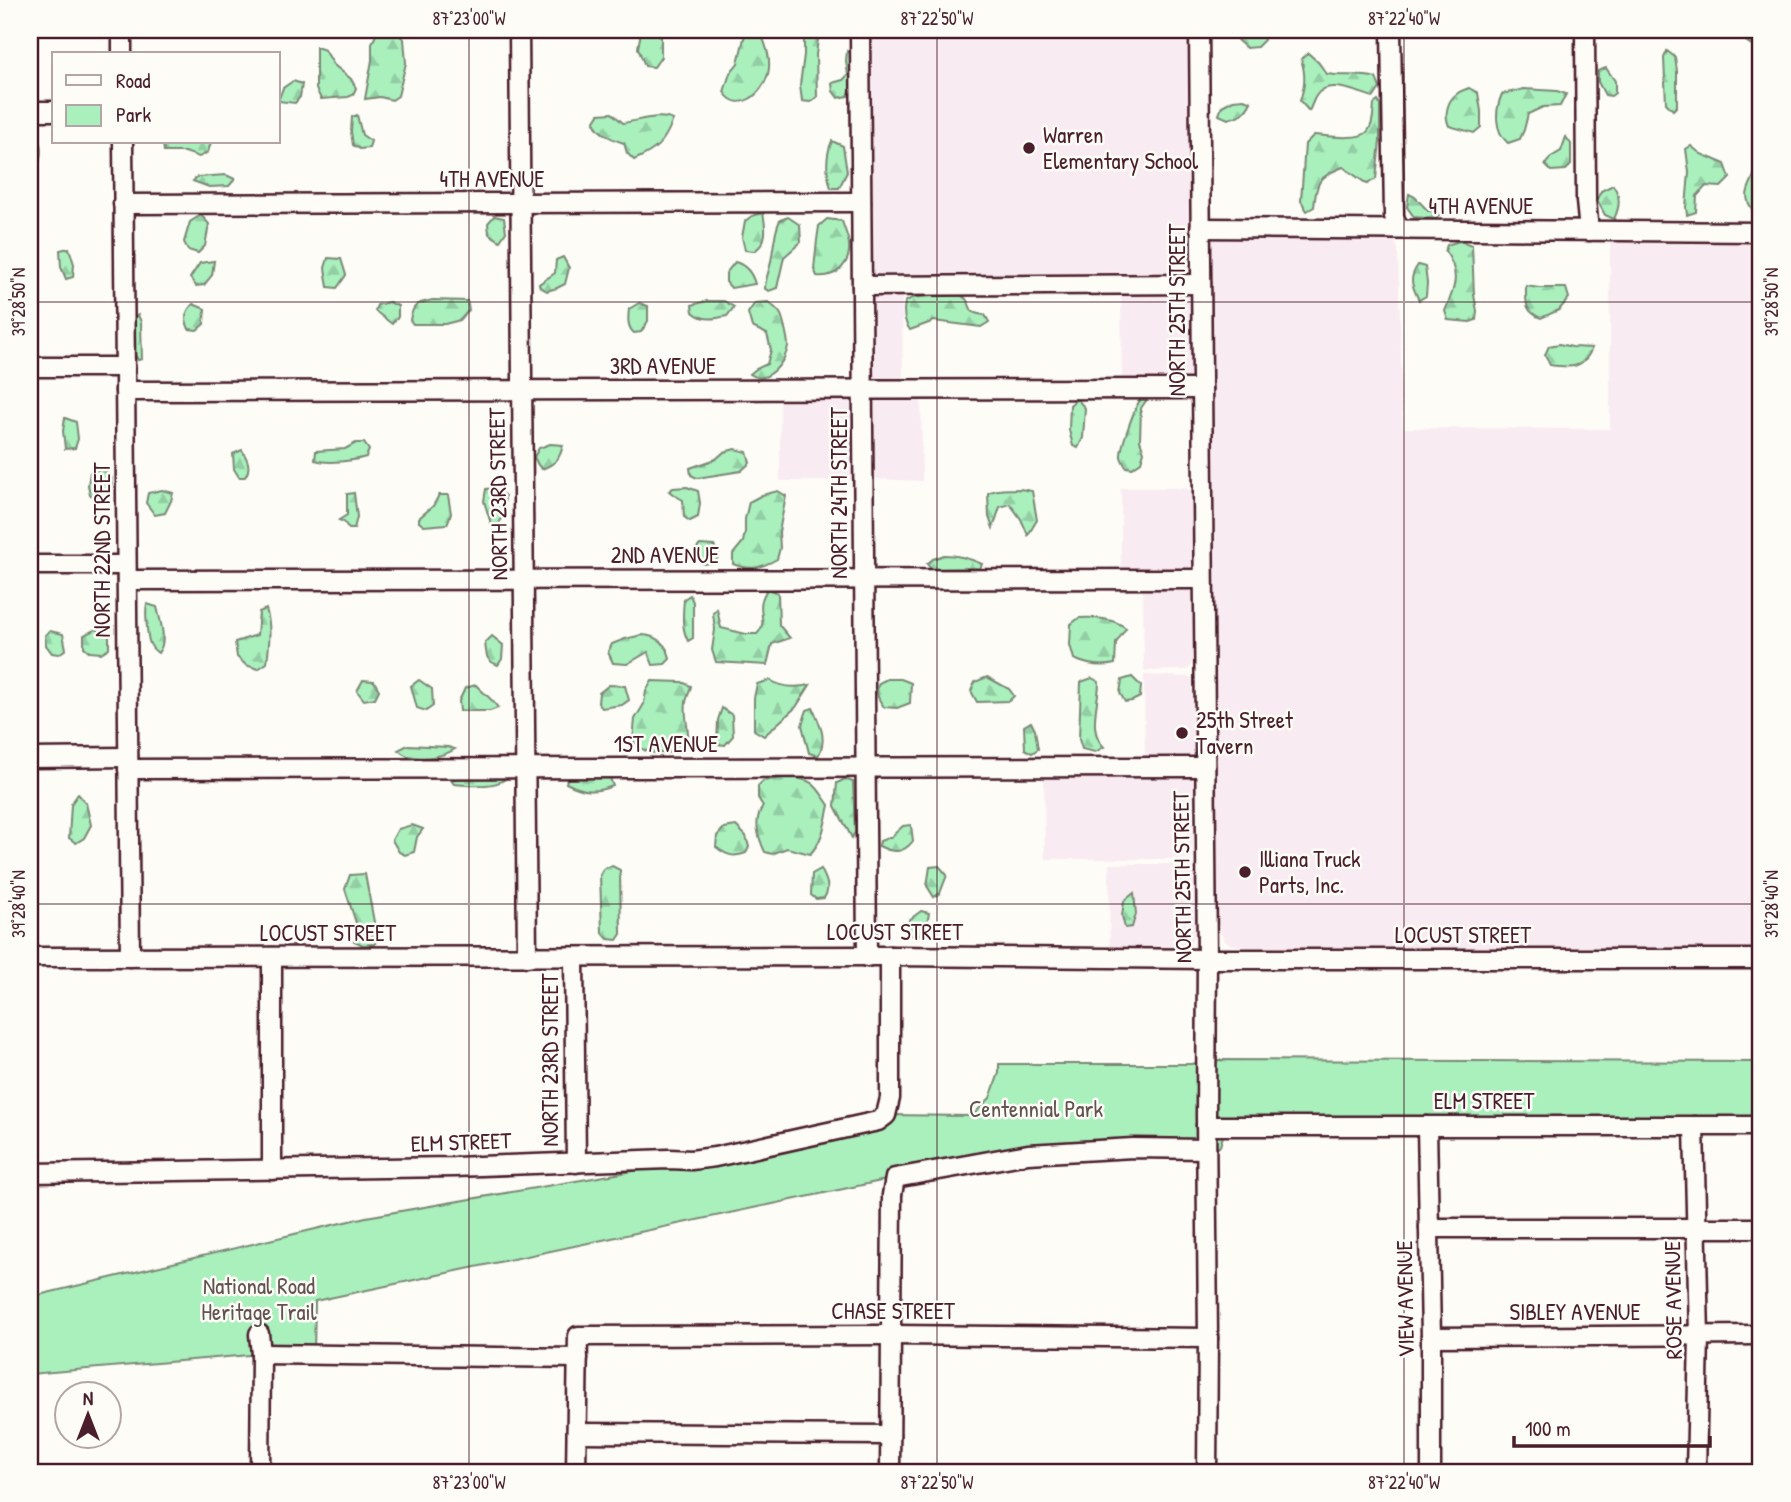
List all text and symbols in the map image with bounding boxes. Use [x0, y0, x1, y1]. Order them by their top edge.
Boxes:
text: 87°23'00"W [433, 6, 506, 31]
text: 87°22'50"W [901, 6, 973, 31]
text: 87°22'40"W [1368, 6, 1440, 31]
legend [52, 52, 280, 144]
text: Road [116, 66, 150, 95]
text: Park [116, 100, 151, 129]
place label: Warren Elementary School [1043, 119, 1199, 176]
marker: Warren Elementary School [1021, 140, 1037, 156]
street label: 4TH AVENUE [440, 163, 544, 194]
street label: 4TH AVENUE [1429, 190, 1533, 221]
street label: NORTH 25TH STREET [1161, 224, 1192, 396]
text: 39°28'50"N [6, 268, 31, 336]
text: 39°28'50"N [1759, 268, 1784, 336]
street label: 3RD AVENUE [610, 350, 716, 381]
street label: NORTH 23RD STREET [480, 407, 515, 581]
street label: NORTH 24TH STREET [823, 407, 854, 579]
street label: NORTH 22ND STREET [86, 462, 117, 638]
street label: 2ND AVENUE [611, 539, 719, 570]
place label: 25th Street Tavern [1196, 704, 1294, 761]
marker: 25th Street Tavern [1174, 725, 1190, 741]
street label: 1ST AVENUE [614, 728, 718, 759]
street label: NORTH 25TH STREET [1164, 790, 1199, 964]
place label: Illiana Truck Parts, Inc. [1259, 843, 1361, 900]
marker: Illiana Truck Parts, Inc. [1237, 864, 1253, 880]
text: 39°28'40"N [6, 870, 31, 938]
text: 39°28'40"N [1759, 870, 1784, 938]
street label: LOCUST STREET [827, 916, 963, 947]
street label: LOCUST STREET [260, 917, 396, 948]
street label: LOCUST STREET [1395, 919, 1531, 950]
street label: NORTH 23RD STREET [534, 973, 565, 1146]
street label: ELM STREET [1434, 1085, 1535, 1116]
park label: Centennial Park [969, 1093, 1103, 1124]
street label: ELM STREET [410, 1124, 512, 1159]
street label: VIEW AVENUE [1388, 1240, 1421, 1358]
street label: ROSE AVENUE [1656, 1240, 1689, 1360]
park label: National Road Heritage Trail [201, 1270, 318, 1327]
street label: CHASE STREET [831, 1295, 955, 1326]
street label: SIBLEY AVENUE [1509, 1296, 1641, 1327]
north arrow [52, 1380, 122, 1450]
text: N [83, 1385, 93, 1411]
scale bar [1514, 1404, 1710, 1448]
text: 100 m [1525, 1414, 1571, 1443]
text: 87°23'00"W [433, 1470, 506, 1495]
text: 87°22'50"W [901, 1470, 973, 1495]
text: 87°22'40"W [1368, 1470, 1440, 1495]

